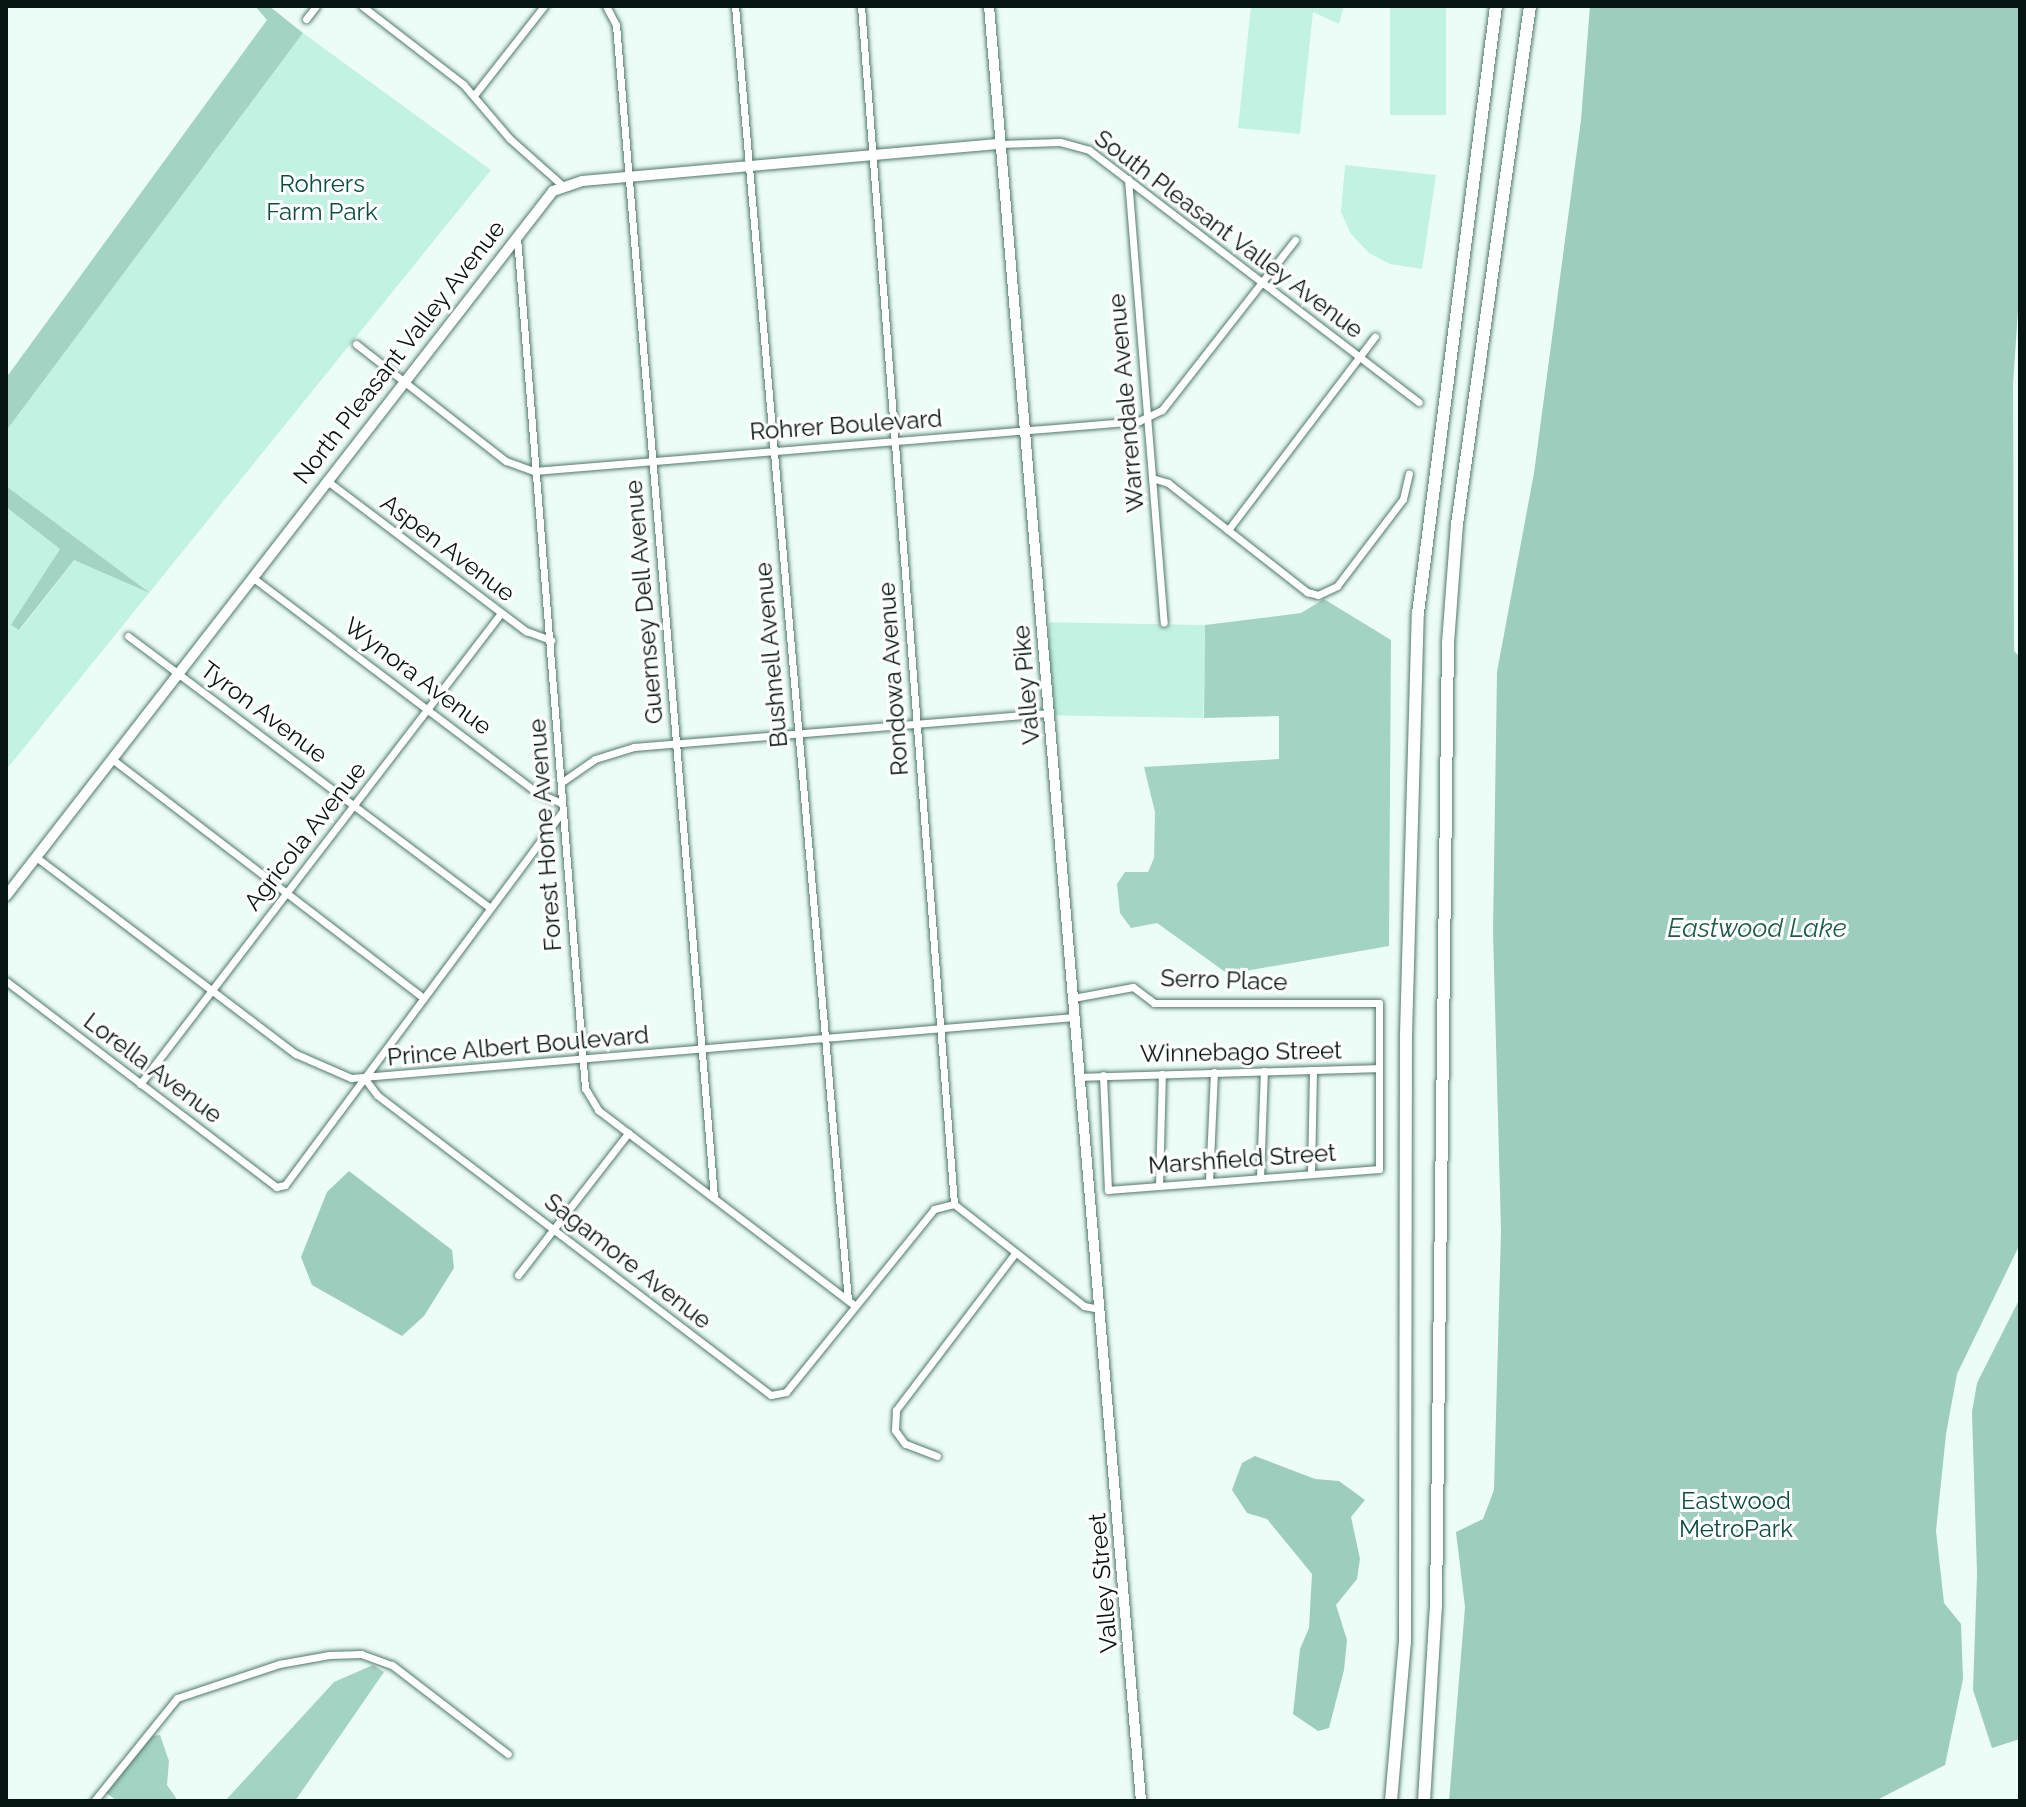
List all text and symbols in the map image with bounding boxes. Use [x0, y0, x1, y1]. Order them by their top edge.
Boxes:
street label: South Pleasant Valley Avenue [1088, 123, 1370, 345]
park label: Rohrers Farm Park [266, 170, 378, 226]
street label: North Pleasant Valley Avenue [286, 214, 512, 490]
street label: Warrendale Avenue [1102, 292, 1150, 514]
street label: Rohrer Boulevard [748, 404, 944, 446]
street label: Guernsey Dell Avenue [619, 478, 669, 726]
street label: Aspen Avenue [375, 488, 521, 608]
street label: Bushnell Avenue [748, 560, 794, 750]
street label: Rondowa Avenue [872, 581, 914, 777]
street label: Wynora Avenue [338, 611, 498, 741]
street label: Valley Pike [1006, 624, 1046, 746]
street label: Tyron Avenue [194, 655, 334, 769]
street label: Forest Home Avenue [522, 717, 568, 953]
street label: Agricola Avenue [238, 756, 372, 916]
water label: Eastwood Lake [1667, 913, 1847, 945]
street label: Serro Place [1160, 963, 1288, 997]
street label: Lorella Avenue [78, 1006, 228, 1130]
street label: Prince Albert Boulevard [386, 1020, 650, 1072]
street label: Winnebago Street [1140, 1036, 1342, 1068]
street label: Marshfield Street [1147, 1138, 1337, 1180]
street label: Sagamore Avenue [539, 1187, 717, 1335]
park label: Eastwood MetroPark [1679, 1487, 1793, 1543]
street label: Valley Street [1083, 1512, 1123, 1654]

